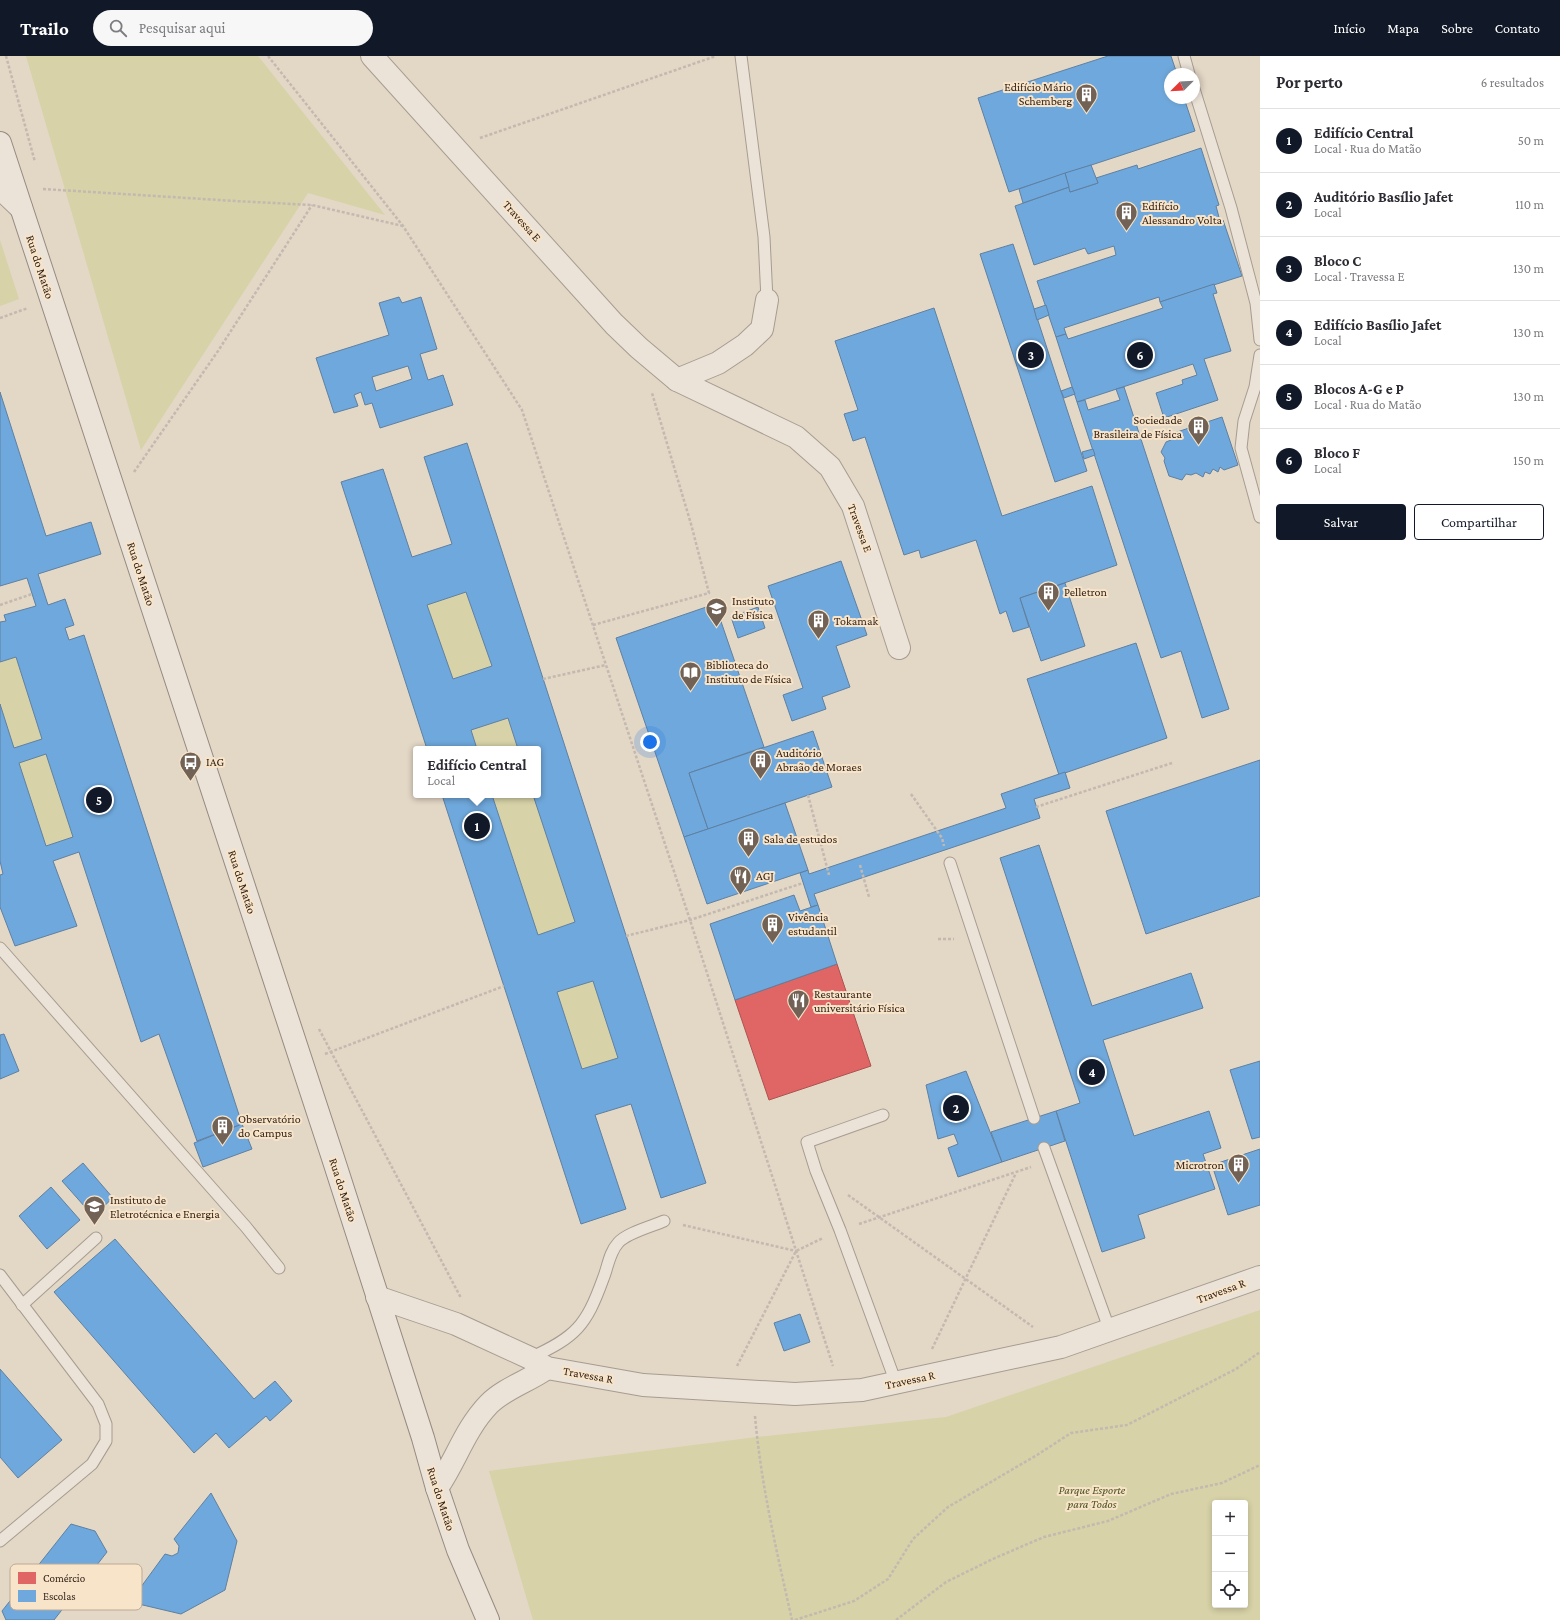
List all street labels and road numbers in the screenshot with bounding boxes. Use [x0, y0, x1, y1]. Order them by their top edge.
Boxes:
street label: Travessa E [500, 198, 544, 245]
street label: Rua do Matão [23, 233, 57, 301]
street label: Travessa E [845, 502, 875, 555]
street label: Rua do Matão [124, 540, 158, 608]
street label: Rua do Matão [225, 848, 259, 916]
street label: Rua do Matão [326, 1156, 360, 1224]
street label: Travessa R [1195, 1276, 1248, 1306]
street label: Travessa R [562, 1364, 614, 1386]
street label: Travessa R [884, 1368, 937, 1392]
street label: Rua do Matão [424, 1465, 458, 1533]

